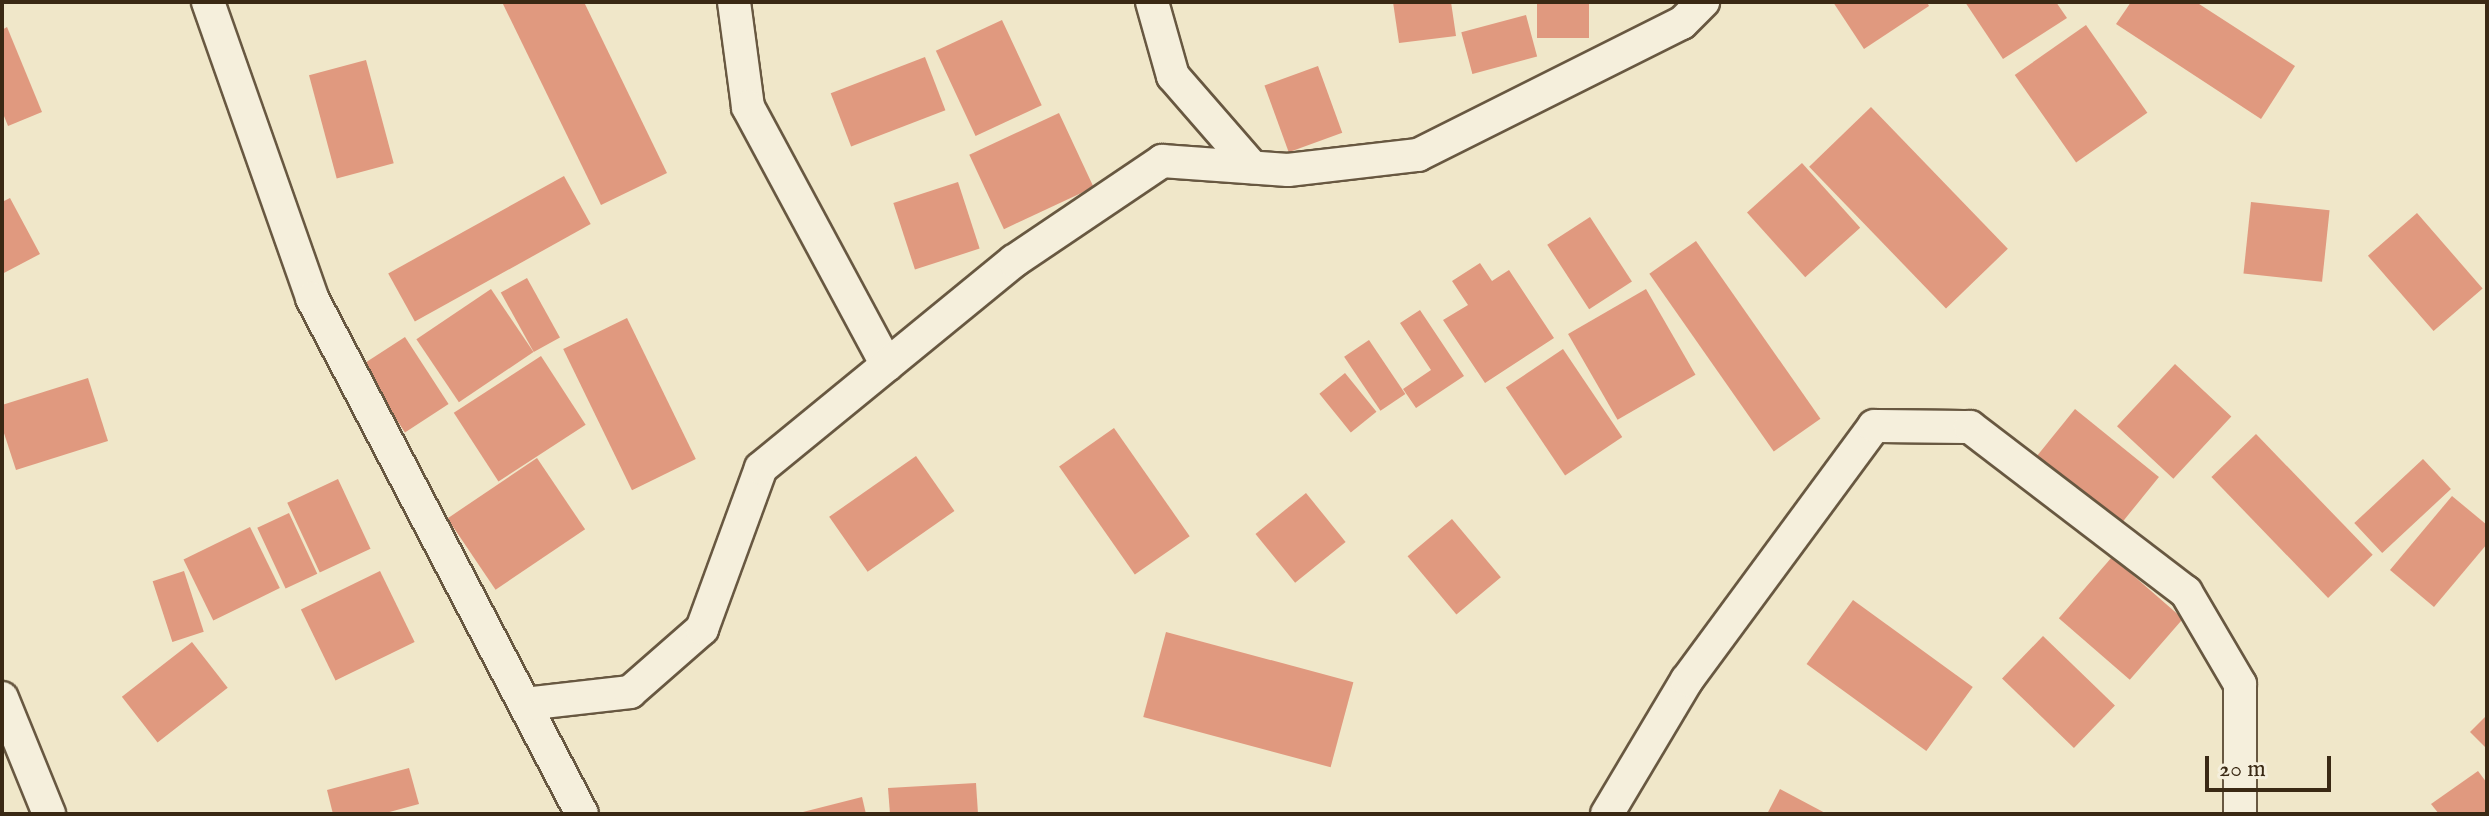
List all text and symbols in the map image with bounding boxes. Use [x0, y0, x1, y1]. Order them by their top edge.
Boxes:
scale bar [2209, 740, 2335, 790]
text: 20 m [2219, 754, 2266, 785]

